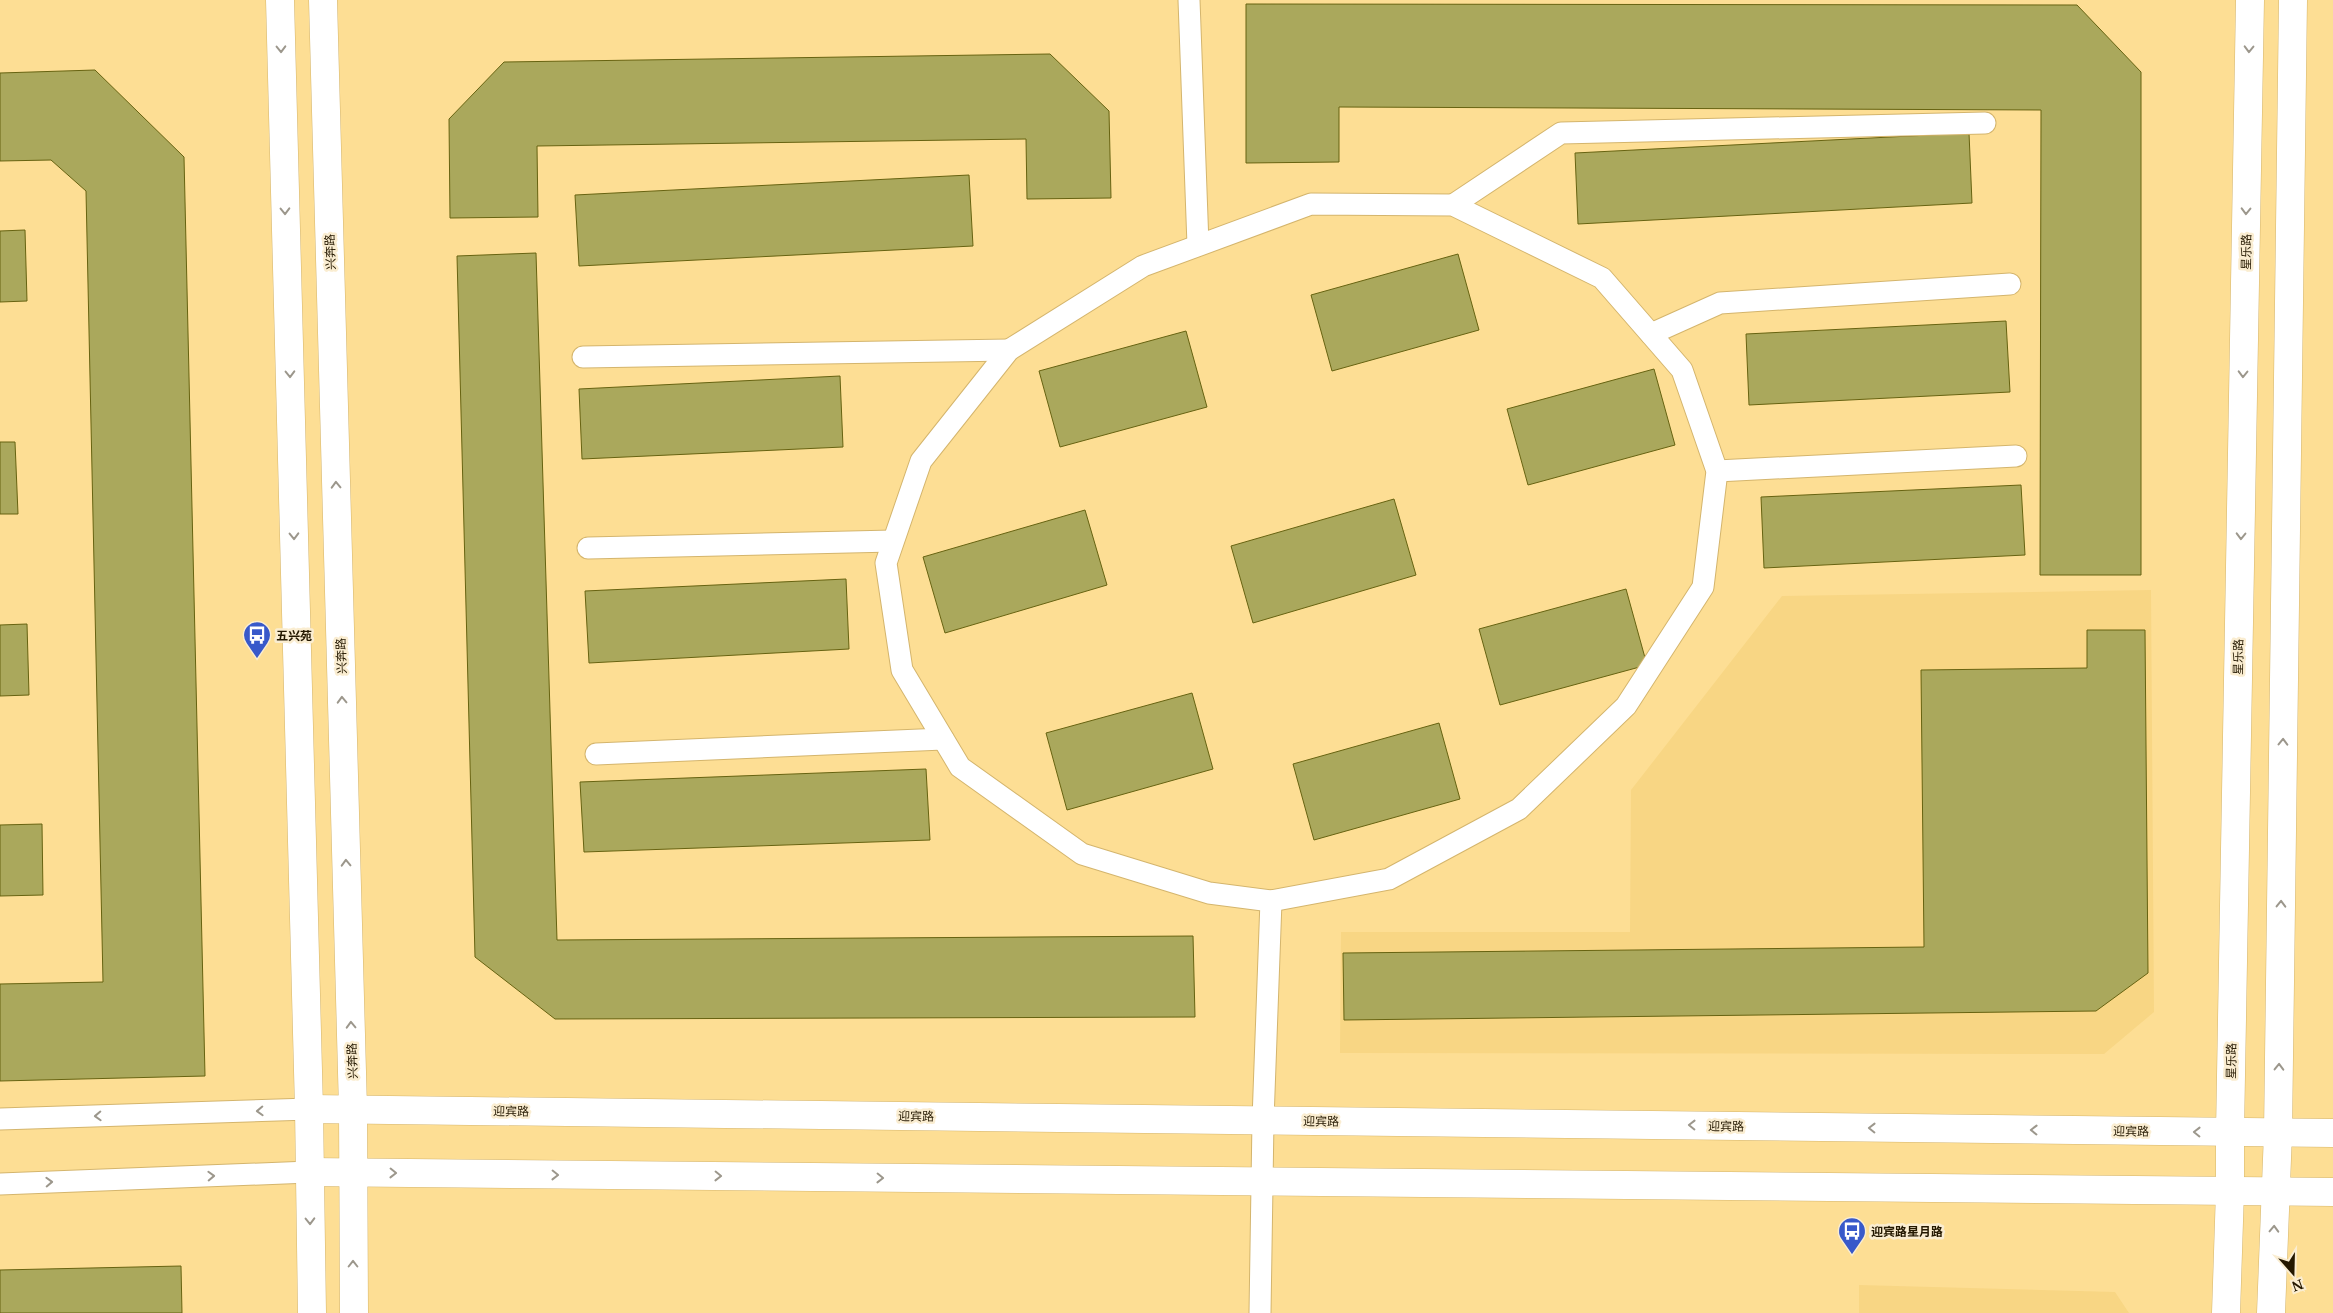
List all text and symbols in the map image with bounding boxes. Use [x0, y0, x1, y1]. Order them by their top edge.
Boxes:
one-way arrow [276, 45, 286, 53]
one-way arrow [2244, 45, 2255, 53]
one-way arrow [280, 207, 291, 215]
one-way arrow [2241, 207, 2252, 215]
street label: 兴奔路 [321, 234, 339, 270]
street label: 星乐路 [2237, 234, 2255, 270]
one-way arrow [284, 370, 295, 378]
one-way arrow [2238, 370, 2249, 378]
one-way arrow [331, 481, 341, 488]
one-way arrow [289, 532, 299, 540]
one-way arrow [2235, 532, 2246, 540]
bus stop icon: 五兴苑 [242, 620, 272, 659]
place label: 五兴苑 [276, 627, 312, 644]
street label: 兴奔路 [332, 638, 350, 674]
street label: 星乐路 [2229, 639, 2247, 675]
one-way arrow [337, 696, 347, 704]
one-way arrow [2278, 738, 2288, 746]
one-way arrow [341, 858, 352, 866]
one-way arrow [2276, 900, 2286, 908]
one-way arrow [346, 1021, 356, 1028]
street label: 兴奔路 [343, 1043, 361, 1079]
street label: 星乐路 [2222, 1043, 2240, 1079]
one-way arrow [2273, 1063, 2284, 1071]
street label: 迎宾路 [493, 1102, 529, 1120]
one-way arrow [256, 1106, 264, 1116]
street label: 迎宾路 [898, 1107, 934, 1125]
one-way arrow [93, 1111, 101, 1121]
street label: 迎宾路 [1303, 1112, 1339, 1130]
street label: 迎宾路 [1708, 1117, 1744, 1135]
one-way arrow [1688, 1120, 1696, 1131]
street label: 迎宾路 [2113, 1122, 2149, 1140]
one-way arrow [1868, 1123, 1876, 1133]
one-way arrow [2030, 1125, 2038, 1135]
one-way arrow [2193, 1127, 2200, 1137]
one-way arrow [389, 1168, 397, 1178]
one-way arrow [207, 1170, 215, 1181]
one-way arrow [552, 1170, 559, 1180]
one-way arrow [714, 1171, 722, 1181]
one-way arrow [876, 1173, 884, 1183]
one-way arrow [45, 1176, 53, 1187]
bus stop icon: 迎宾路星月路 [1837, 1216, 1867, 1255]
one-way arrow [305, 1218, 315, 1225]
place label: 迎宾路星月路 [1871, 1223, 1943, 1240]
one-way arrow [2268, 1225, 2279, 1233]
north arrow [2268, 1248, 2318, 1298]
one-way arrow [348, 1260, 358, 1268]
text: N [2289, 1275, 2306, 1297]

